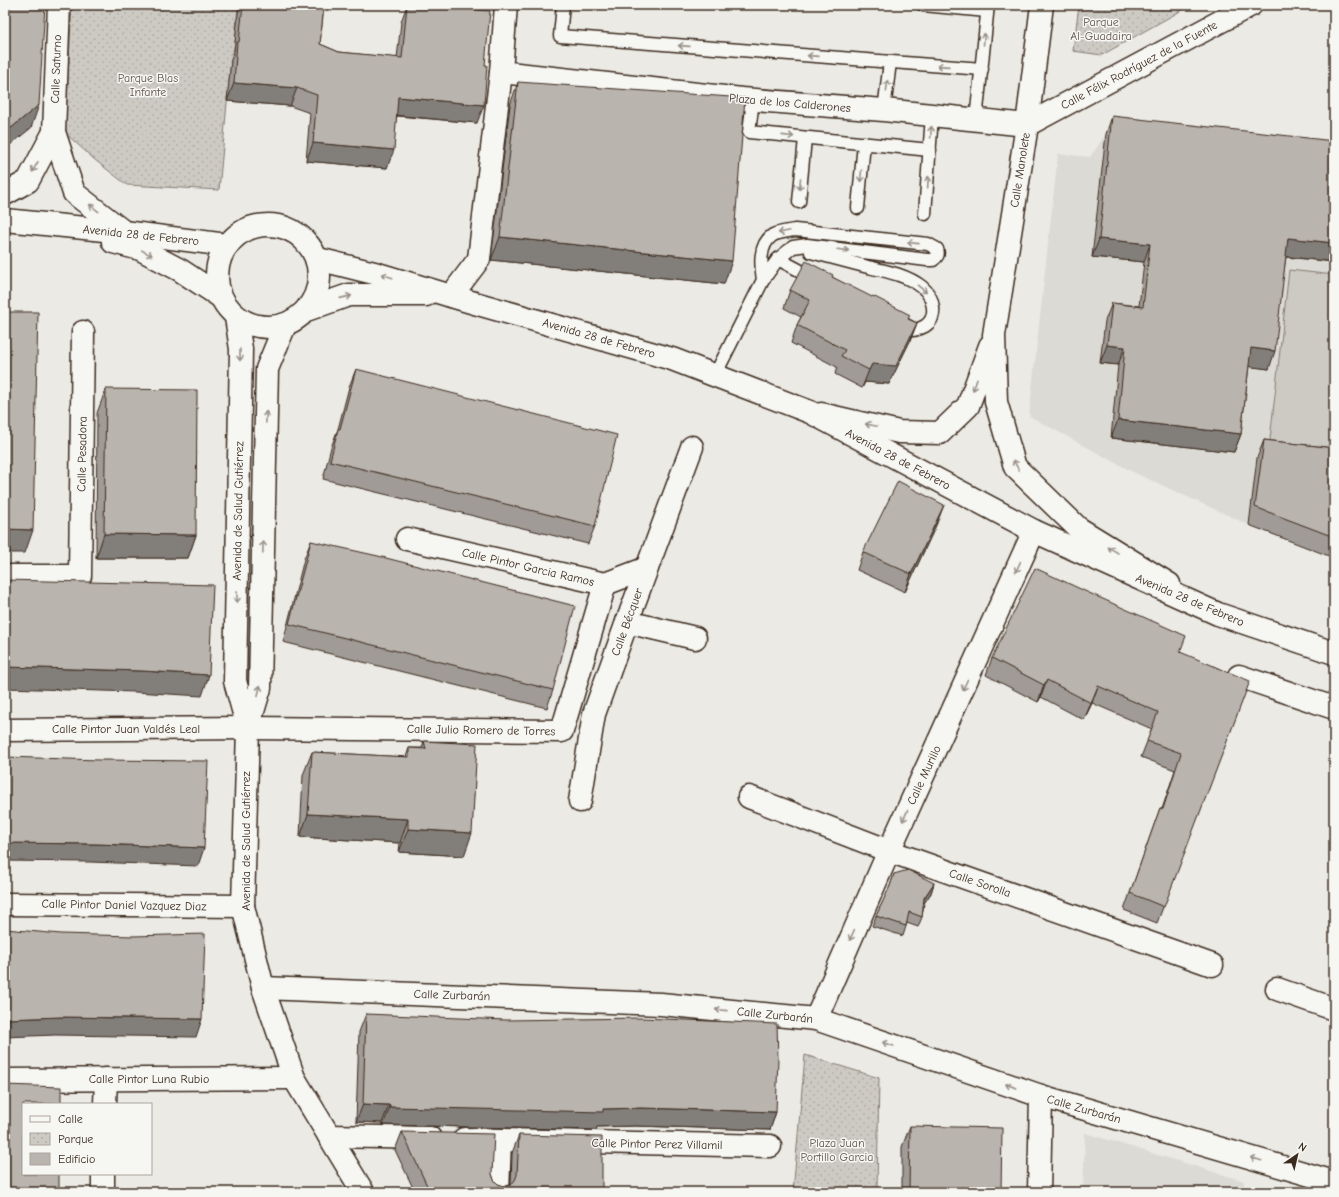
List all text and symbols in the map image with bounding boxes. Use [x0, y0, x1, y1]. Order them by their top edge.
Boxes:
park label: Parque Al-Guadaira [1070, 15, 1132, 43]
street label: Calle Félix Rodríguez de la Fuente [1058, 18, 1220, 112]
one-way arrow [981, 33, 988, 46]
street label: Calle Saturno [48, 34, 64, 104]
one-way arrow [678, 42, 691, 49]
one-way arrow [807, 52, 820, 60]
one-way arrow [937, 63, 950, 70]
park label: Parque Blas Infante [118, 71, 178, 99]
one-way arrow [884, 80, 891, 93]
street label: Plaza de los Calderones [729, 91, 851, 115]
one-way arrow [928, 126, 935, 139]
street label: Calle Manolete [1007, 131, 1033, 209]
one-way arrow [781, 132, 794, 140]
one-way arrow [31, 160, 39, 172]
one-way arrow [858, 169, 865, 182]
one-way arrow [924, 176, 931, 189]
one-way arrow [797, 177, 804, 190]
one-way arrow [88, 204, 99, 213]
street label: Avenida 28 de Febrero [82, 222, 200, 248]
one-way arrow [778, 229, 791, 237]
one-way arrow [907, 239, 920, 246]
one-way arrow [836, 246, 849, 254]
one-way arrow [141, 249, 153, 257]
one-way arrow [381, 272, 394, 279]
one-way arrow [917, 284, 928, 293]
one-way arrow [340, 292, 353, 300]
street label: Avenida 28 de Febrero [541, 315, 657, 361]
one-way arrow [236, 348, 244, 361]
one-way arrow [971, 379, 979, 391]
one-way arrow [262, 411, 270, 424]
street label: Calle Pesadora [74, 416, 90, 492]
one-way arrow [865, 421, 878, 429]
street label: Avenida 28 de Febrero [843, 425, 953, 493]
street label: Avenida de Salud Gutiérrez [230, 440, 246, 581]
one-way arrow [1012, 460, 1020, 472]
one-way arrow [259, 541, 267, 554]
street label: Calle Pintor Garcia Ramos [460, 545, 596, 589]
one-way arrow [1107, 545, 1119, 553]
one-way arrow [1014, 560, 1021, 572]
street label: Avenida 28 de Febrero [1134, 571, 1246, 629]
street label: Calle Bécquer [608, 586, 646, 658]
one-way arrow [233, 590, 241, 603]
one-way arrow [961, 679, 968, 691]
one-way arrow [255, 685, 263, 698]
street label: Calle Pintor Juan Valdés Leal [52, 722, 200, 736]
street label: Calle Julio Romero de Torres [407, 722, 555, 738]
street label: Calle Murillo [904, 743, 944, 807]
street label: Avenida de Salud Gutiérrez [239, 771, 253, 911]
one-way arrow [901, 810, 908, 822]
street label: Calle Sorolla [947, 866, 1013, 900]
street label: Calle Pintor Daniel Vazquez Diaz [41, 897, 207, 913]
one-way arrow [848, 929, 856, 941]
street label: Calle Zurbarán [413, 987, 491, 1003]
street label: Calle Zurbarán [736, 1004, 814, 1026]
one-way arrow [715, 1006, 728, 1013]
one-way arrow [882, 1040, 895, 1047]
street label: Calle Pintor Luna Rubio [89, 1072, 209, 1086]
one-way arrow [1005, 1082, 1018, 1089]
street label: Calle Zurbarán [1045, 1092, 1123, 1126]
legend [22, 1103, 152, 1175]
text: Calle [58, 1112, 83, 1126]
text: Parque [58, 1132, 93, 1146]
north arrow [1277, 1135, 1317, 1175]
street label: Calle Pintor Perez Villamil [591, 1136, 723, 1152]
park label: Plaza Juan Portillo Garcia [801, 1136, 874, 1164]
text: N [1296, 1140, 1309, 1155]
text: Edificio [58, 1152, 95, 1166]
one-way arrow [1250, 1155, 1263, 1162]

